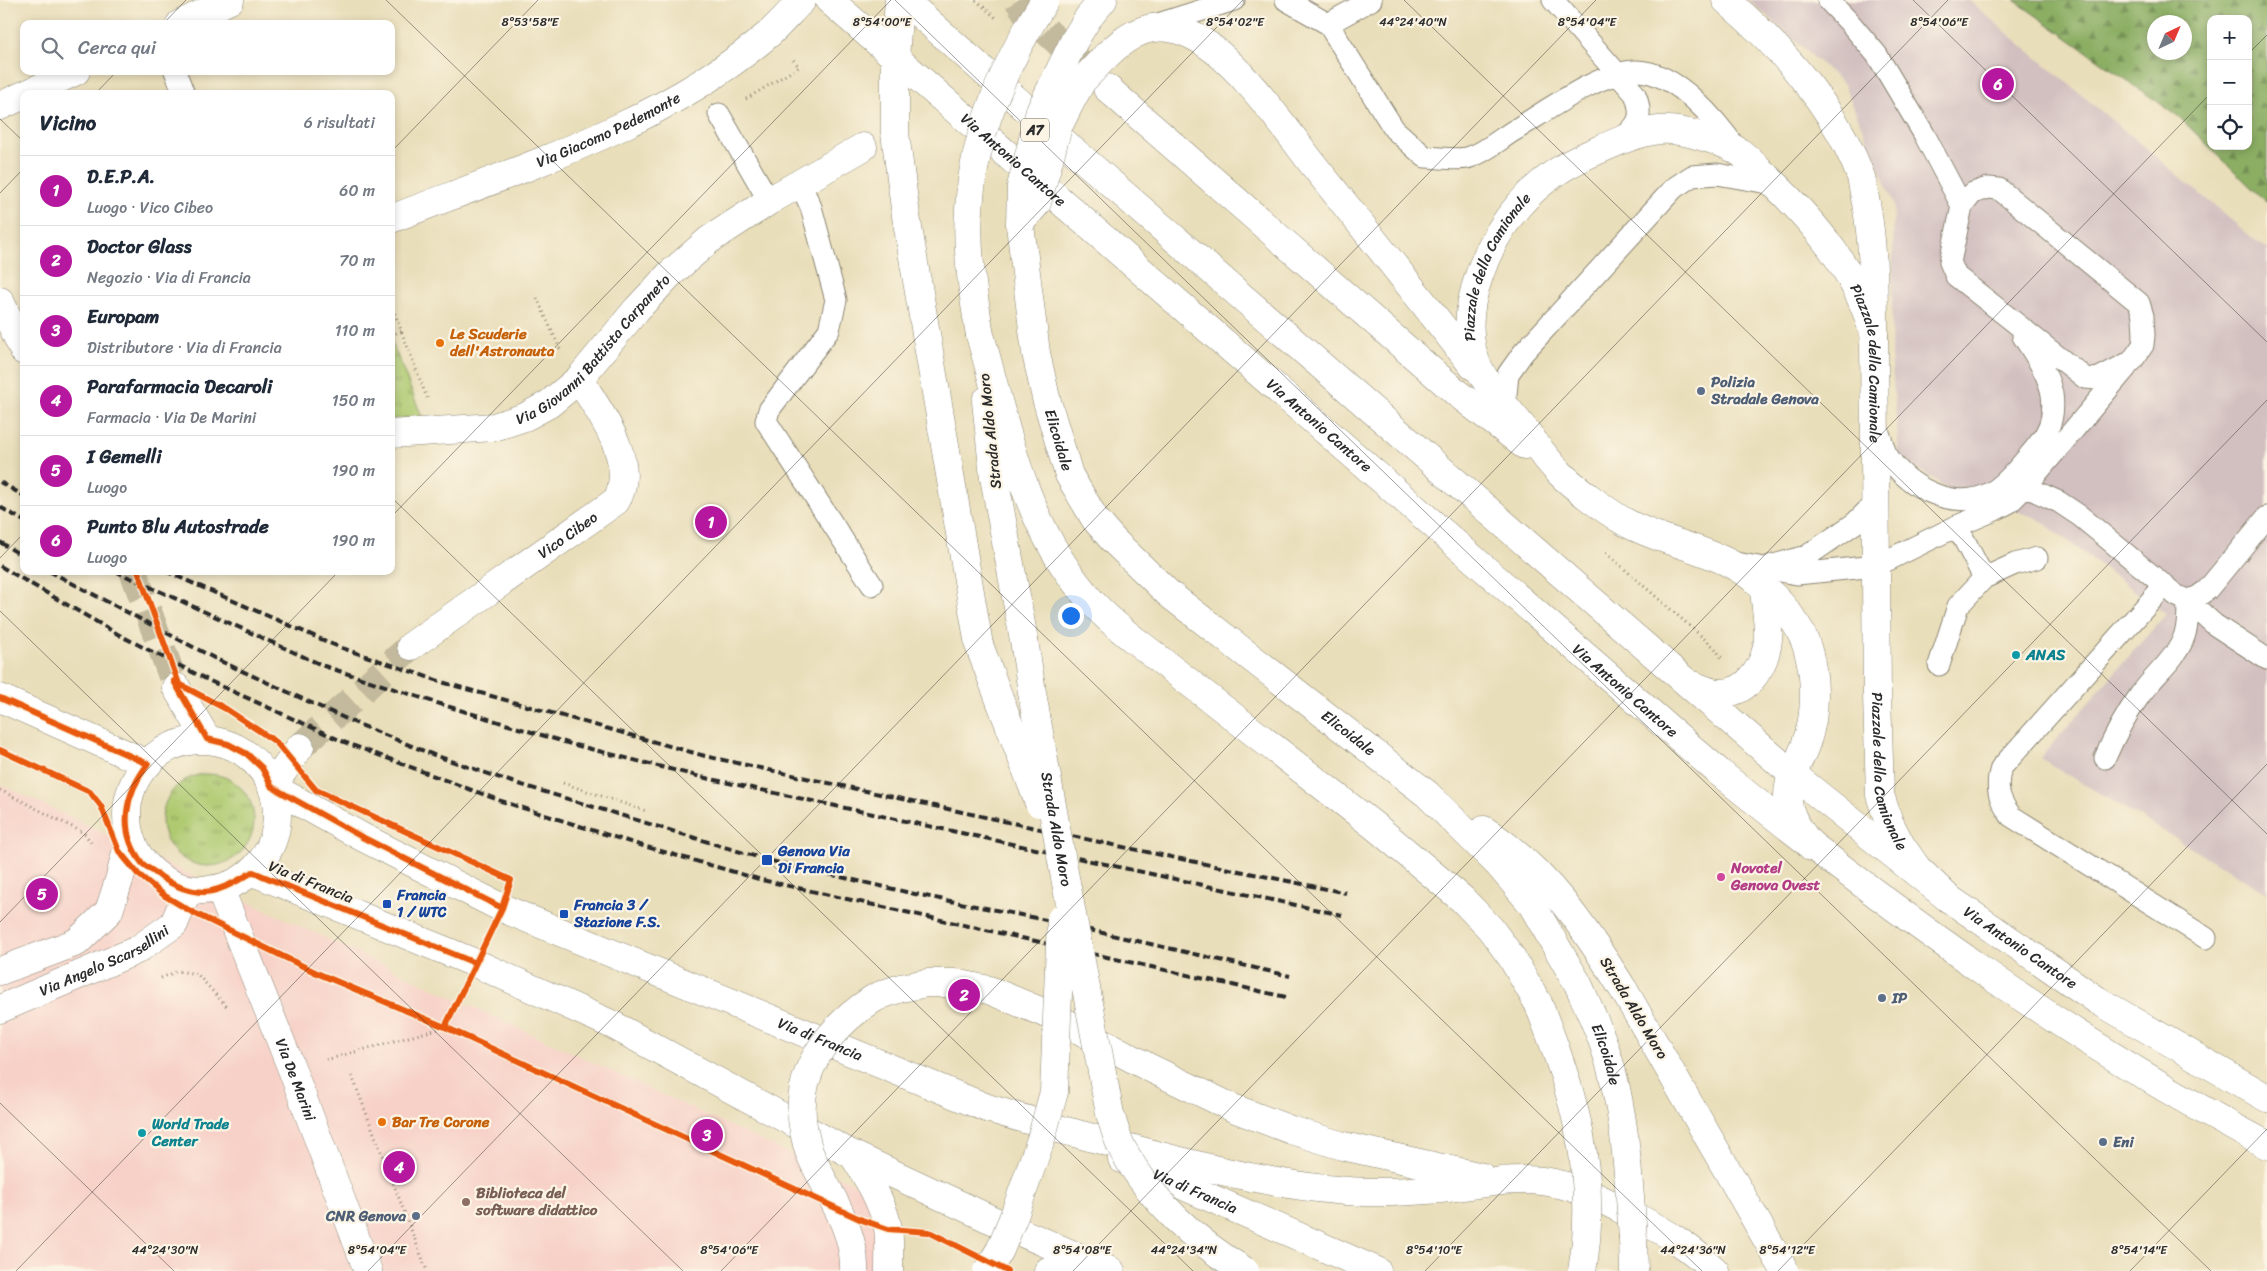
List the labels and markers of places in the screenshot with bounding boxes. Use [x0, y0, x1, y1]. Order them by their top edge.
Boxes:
pin: 6 [1982, 65, 2014, 103]
place label: Le Scuderie dell'Astronauta [450, 321, 555, 364]
marker: Le Scuderie dell'Astronauta [434, 337, 446, 349]
place label: Polizia Stradale Genova [1710, 369, 1819, 412]
marker: Polizia Stradale Genova [1695, 385, 1707, 397]
pin: 1 [695, 503, 727, 541]
place label: ANAS [2025, 642, 2066, 668]
marker: ANAS [2010, 649, 2022, 661]
place label: Genova Via Di Francia [777, 838, 850, 881]
marker: Genova Via Di Francia [760, 853, 774, 867]
place label: Novotel Genova Ovest [1730, 855, 1820, 898]
marker: Novotel Genova Ovest [1715, 871, 1727, 883]
pin: 5 [26, 875, 58, 913]
place label: Francia 1 / WTC [396, 882, 447, 925]
place label: Francia 3 / Stazione F.S. [573, 892, 661, 935]
marker: Francia 1 / WTC [381, 898, 393, 910]
marker: Francia 3 / Stazione F.S. [558, 908, 570, 920]
pin: 2 [948, 976, 980, 1014]
place label: IP [1891, 985, 1908, 1011]
marker: IP [1876, 992, 1888, 1004]
place label: Bar Tre Corone [392, 1109, 490, 1135]
place label: World Trade Center [151, 1111, 230, 1154]
marker: Bar Tre Corone [376, 1116, 388, 1128]
pin: 3 [691, 1116, 723, 1154]
marker: World Trade Center [136, 1127, 148, 1139]
place label: Eni [2113, 1129, 2134, 1155]
marker: Eni [2097, 1136, 2109, 1148]
pin: 4 [383, 1148, 415, 1186]
place label: Biblioteca del software didattico [475, 1180, 598, 1223]
marker: Biblioteca del software didattico [460, 1196, 472, 1208]
place label: CNR Genova [325, 1203, 406, 1229]
marker: CNR Genova [410, 1210, 422, 1222]

